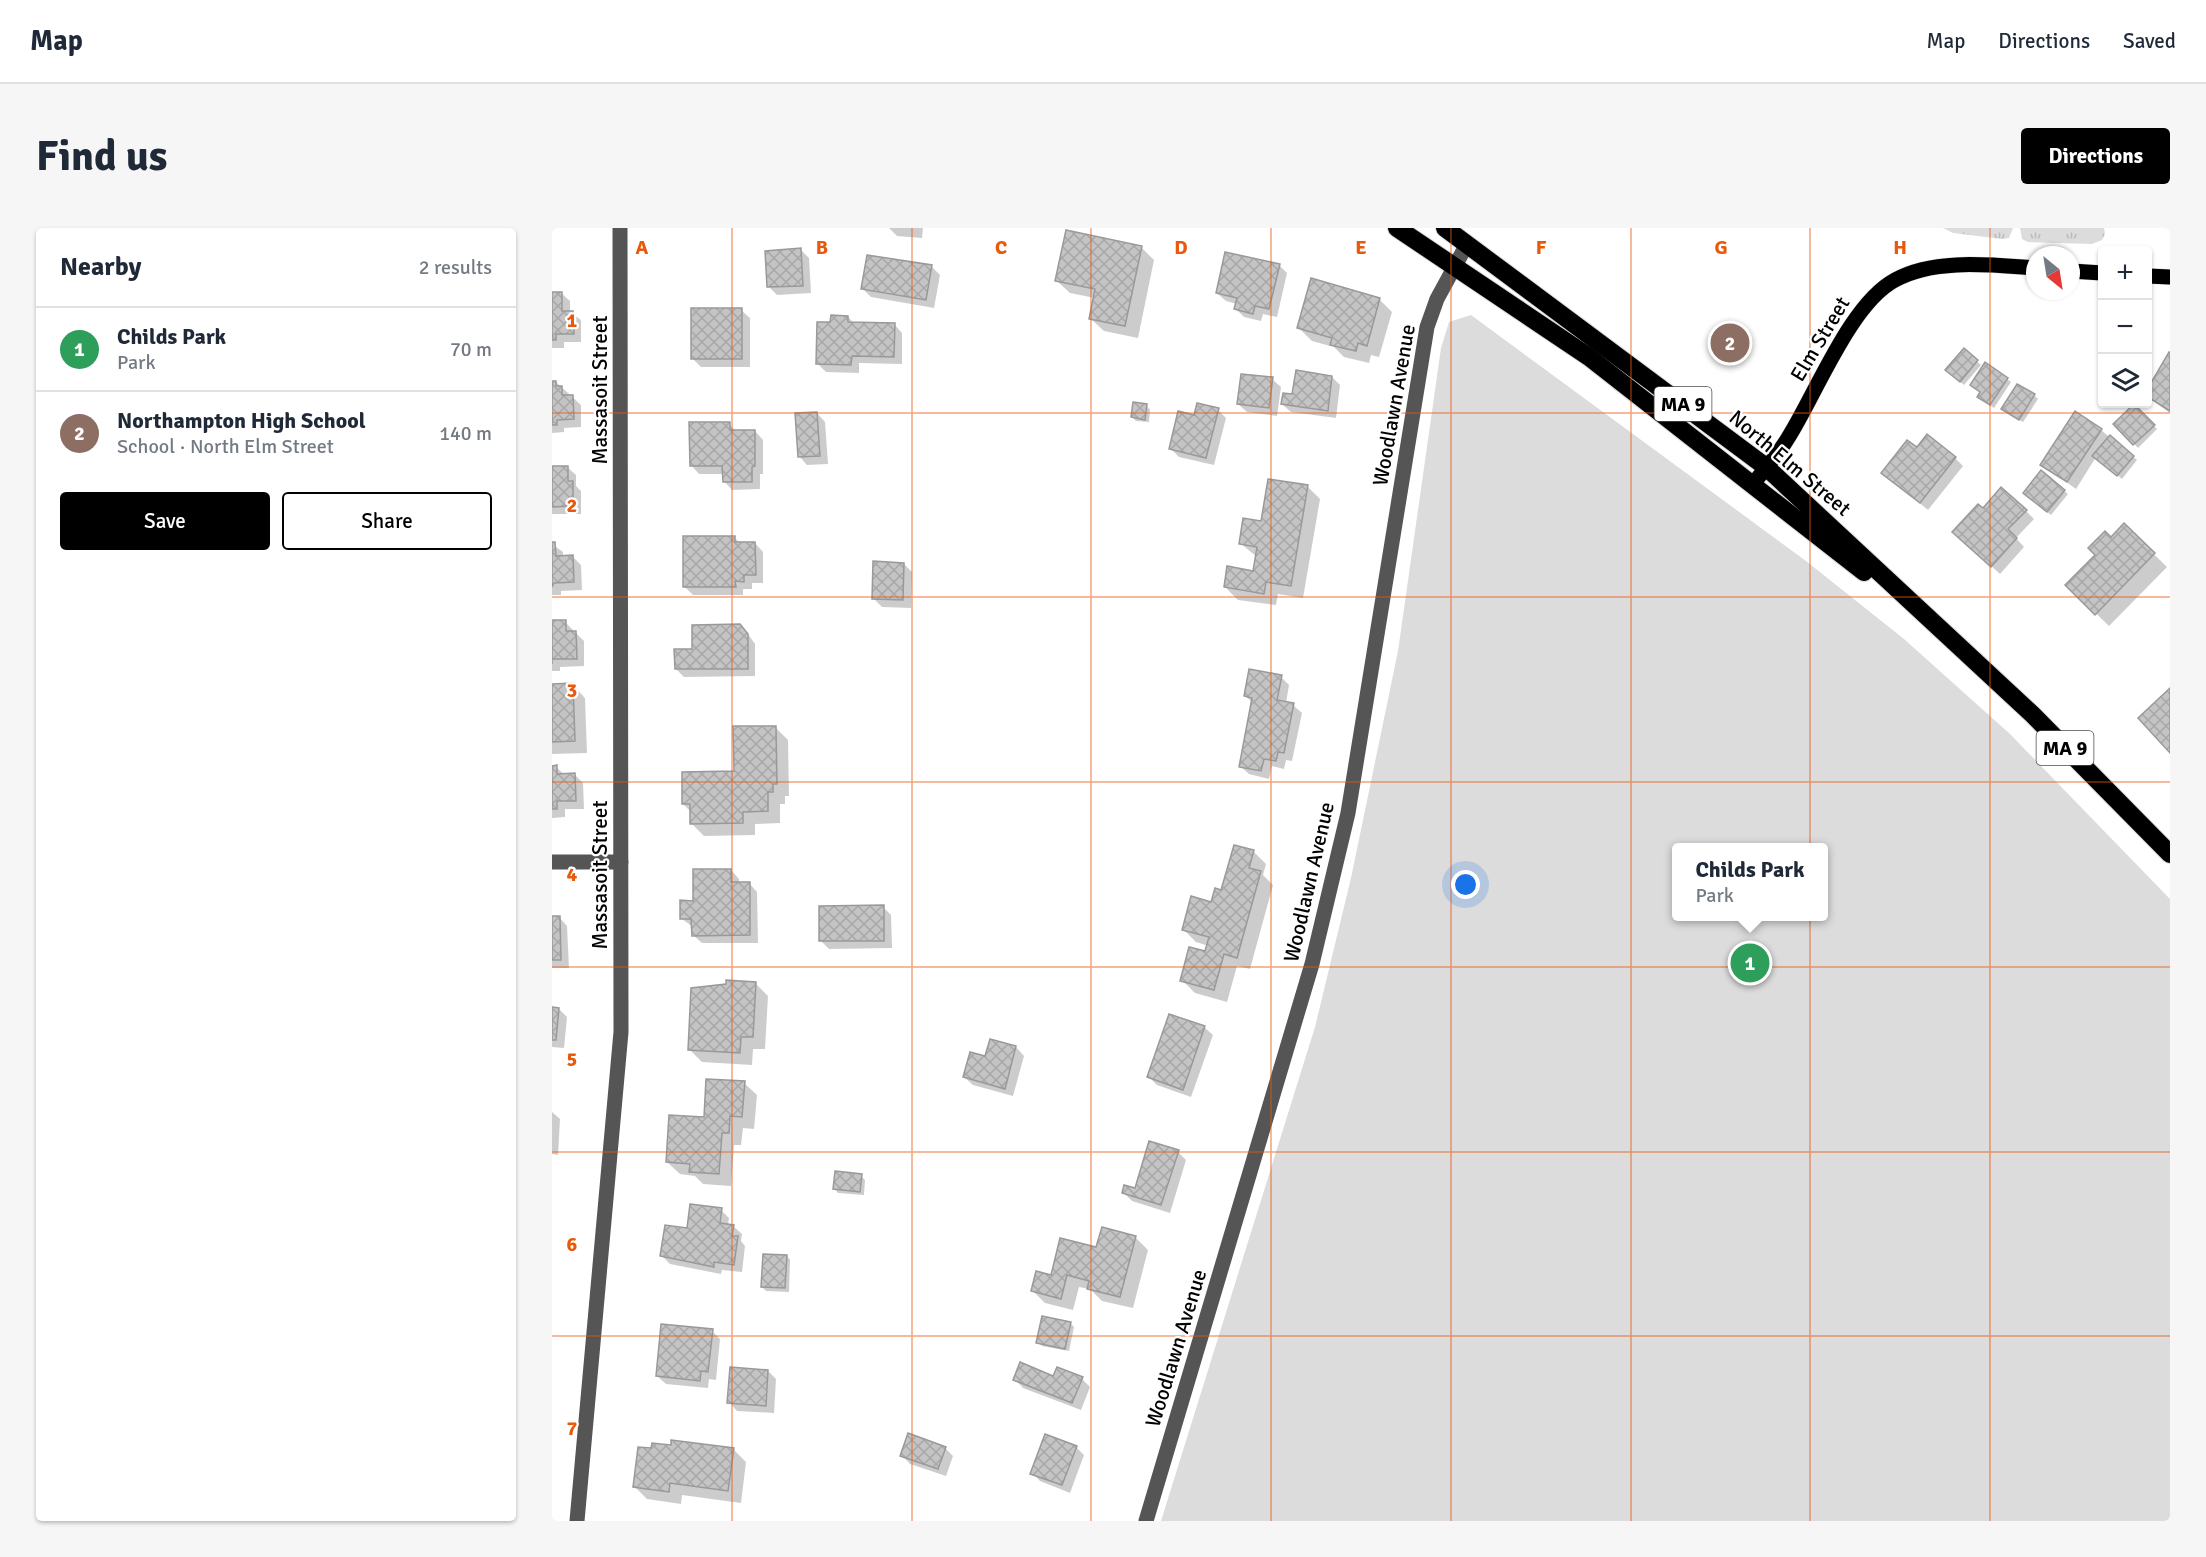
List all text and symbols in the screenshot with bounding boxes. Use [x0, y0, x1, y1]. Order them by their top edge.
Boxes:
text: Map [30, 24, 83, 58]
text: Map [1927, 28, 1965, 54]
text: Directions [1998, 28, 2090, 54]
text: Saved [2123, 28, 2176, 54]
button: Directions [2021, 128, 2170, 184]
text: Find us [36, 131, 167, 182]
text: A [636, 235, 649, 260]
text: B [816, 235, 828, 260]
text: C [995, 235, 1007, 260]
text: D [1174, 235, 1188, 260]
text: E [1355, 235, 1367, 260]
text: F [1536, 235, 1547, 260]
text: G [1714, 235, 1728, 260]
text: H [1893, 235, 1907, 260]
north arrow [2026, 246, 2080, 300]
map controls [2098, 246, 2152, 408]
button: + [2098, 246, 2152, 300]
text: Nearby [60, 251, 141, 283]
text: 2 results [419, 255, 492, 280]
street label: Elm Street [1785, 292, 1855, 386]
button: − [2098, 300, 2152, 354]
text: 1 [567, 308, 578, 333]
street label: Massasoit Street [587, 315, 613, 465]
pin: 2 [1710, 320, 1750, 366]
street label: Woodlawn Avenue [1367, 322, 1421, 488]
text: Childs Park [117, 323, 226, 350]
text: 1 [74, 337, 85, 362]
text: 70 m [450, 337, 492, 362]
text: Park [117, 350, 155, 375]
button: layers [2098, 354, 2152, 408]
road number: MA 9 [1654, 387, 1712, 421]
street label: North Elm Street [1724, 405, 1856, 521]
text: Northampton High School [117, 407, 366, 434]
text: 2 [74, 421, 85, 446]
text: 140 m [439, 421, 492, 446]
text: School · North Elm Street [117, 434, 334, 459]
button: Save [60, 492, 270, 550]
button: Share [282, 492, 492, 550]
text: 2 [567, 493, 577, 518]
text: 3 [567, 678, 577, 703]
road number: MA 9 [2036, 731, 2093, 765]
street label: Woodlawn Avenue [1278, 799, 1340, 965]
street label: Massasoit Street [587, 800, 613, 950]
popup [1672, 843, 1828, 921]
text: Childs Park [1695, 856, 1805, 883]
text: 4 [567, 862, 578, 887]
your location [1451, 870, 1480, 899]
text: Park [1695, 883, 1734, 908]
pin: 1 [1730, 940, 1770, 986]
text: 5 [567, 1047, 577, 1072]
text: 6 [567, 1232, 578, 1257]
street label: Woodlawn Avenue [1140, 1266, 1212, 1430]
text: 7 [567, 1416, 578, 1441]

